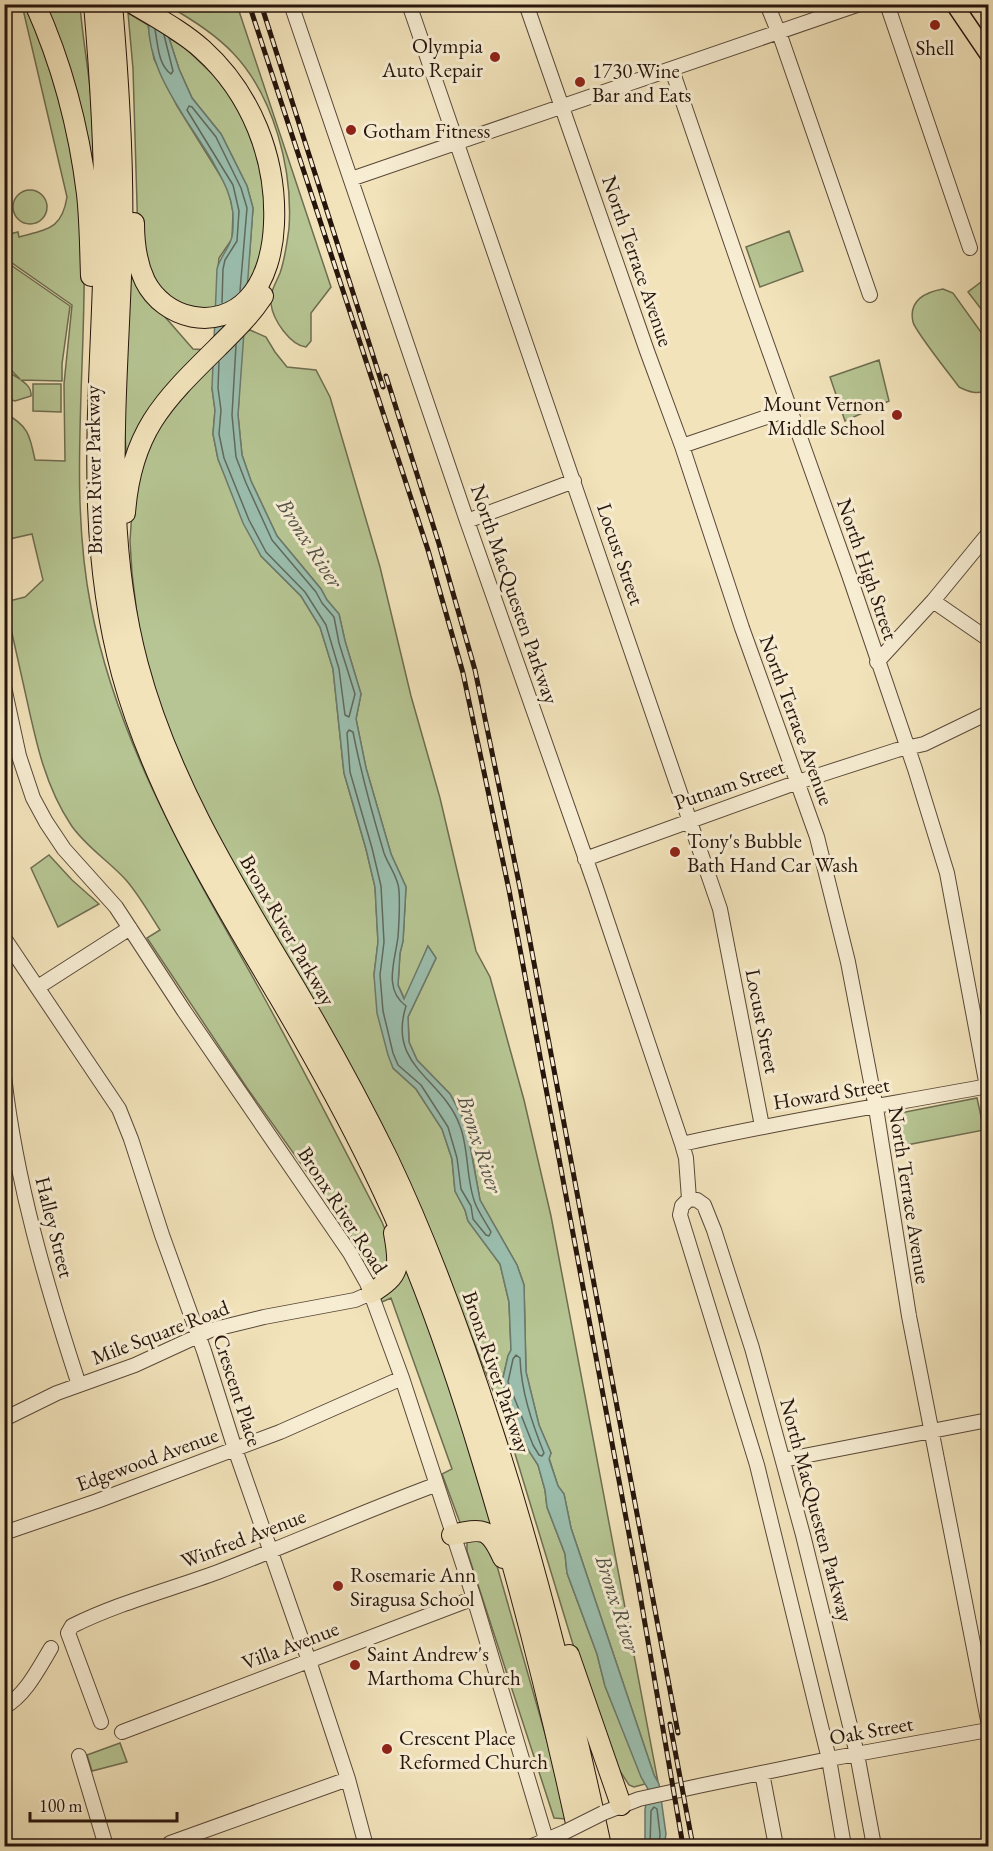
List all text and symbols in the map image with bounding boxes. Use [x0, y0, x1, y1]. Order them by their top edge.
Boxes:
marker: Shell [928, 18, 942, 32]
place label: Olympia Auto Repair [381, 32, 484, 83]
place label: Shell [916, 34, 954, 61]
marker: Olympia Auto Repair [488, 50, 502, 64]
place label: 1730 Wine Bar and Eats [592, 57, 692, 108]
marker: 1730 Wine Bar and Eats [573, 75, 587, 89]
place label: Gotham Fitness [363, 117, 491, 144]
marker: Gotham Fitness [344, 123, 358, 137]
street label: North Terrace Avenue [596, 172, 680, 350]
street label: Bronx River Parkway [78, 384, 108, 555]
place label: Mount Vernon Middle School [763, 390, 885, 441]
marker: Mount Vernon Middle School [890, 408, 904, 422]
street label: North MacQuesten Parkway [464, 481, 566, 708]
water label: Bronx River [270, 492, 351, 595]
street label: North High Street [831, 495, 905, 644]
street label: Locust Street [591, 499, 651, 609]
street label: North Terrace Avenue [754, 631, 840, 809]
street label: Putnam Street [670, 752, 788, 816]
place label: Tony's Bubble Bath Hand Car Wash [687, 827, 858, 878]
marker: Tony's Bubble Bath Hand Car Wash [668, 845, 682, 859]
street label: Bronx River Parkway [234, 850, 342, 1011]
street label: Locust Street [740, 966, 786, 1076]
street label: Howard Street [771, 1070, 892, 1116]
water label: Bronx River [450, 1090, 510, 1198]
street label: North Terrace Avenue [883, 1105, 937, 1285]
street label: Bronx River Road [292, 1141, 394, 1279]
street label: Halley Street [29, 1174, 81, 1281]
street label: Bronx River Parkway [457, 1287, 538, 1457]
street label: Mile Square Road [87, 1293, 233, 1371]
street label: Crescent Place [207, 1330, 269, 1450]
street label: North MacQuesten Parkway [773, 1395, 860, 1626]
street label: Edgewood Avenue [72, 1421, 222, 1497]
street label: Winfred Avenue [177, 1502, 309, 1574]
water label: Bronx River [588, 1550, 648, 1658]
place label: Rosemarie Ann Siragusa School [350, 1561, 476, 1612]
marker: Rosemarie Ann Siragusa School [331, 1579, 345, 1593]
street label: Villa Avenue [238, 1614, 342, 1676]
place label: Saint Andrew's Marthoma Church [367, 1640, 521, 1691]
marker: Saint Andrew's Marthoma Church [348, 1658, 362, 1672]
street label: Oak Street [827, 1709, 915, 1751]
place label: Crescent Place Reformed Church [399, 1724, 548, 1775]
marker: Crescent Place Reformed Church [380, 1742, 394, 1756]
scale bar [30, 1785, 177, 1823]
text: 100 m [39, 1794, 83, 1817]

